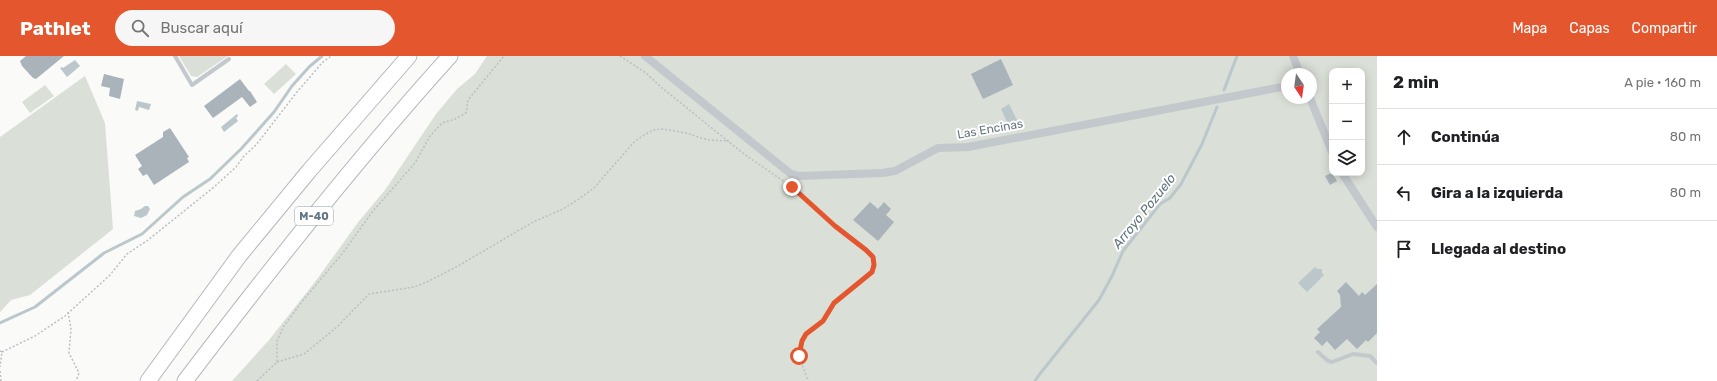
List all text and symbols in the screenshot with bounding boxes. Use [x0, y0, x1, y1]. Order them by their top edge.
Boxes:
search box [115, 10, 395, 46]
text: Pathlet [20, 17, 91, 40]
icon: search [129, 17, 151, 39]
text: Buscar aquí [161, 19, 243, 37]
text: Mapa [1512, 20, 1547, 37]
text: Capas [1569, 20, 1610, 37]
text: Compartir [1632, 20, 1697, 37]
north arrow [1281, 68, 1317, 104]
map controls [1329, 68, 1365, 176]
button: + [1329, 68, 1365, 104]
text: 2 min [1393, 72, 1439, 92]
text: A pie · 160 m [1624, 75, 1701, 90]
button: − [1329, 104, 1365, 140]
street label: Las Encinas [956, 116, 1024, 142]
icon: ahead [1393, 126, 1415, 148]
text: Continúa [1431, 128, 1500, 146]
text: 80 m [1670, 129, 1701, 144]
button: layers [1329, 140, 1365, 176]
water label: Arroyo Pozuelo [1109, 171, 1179, 252]
route end [783, 178, 801, 196]
icon: left [1393, 182, 1415, 204]
text: Gira a la izquierda [1431, 184, 1563, 202]
text: 80 m [1670, 185, 1701, 200]
road number: M-40 [295, 207, 333, 225]
icon: arrive [1393, 238, 1415, 260]
text: Llegada al destino [1431, 240, 1566, 258]
route start [790, 347, 808, 365]

